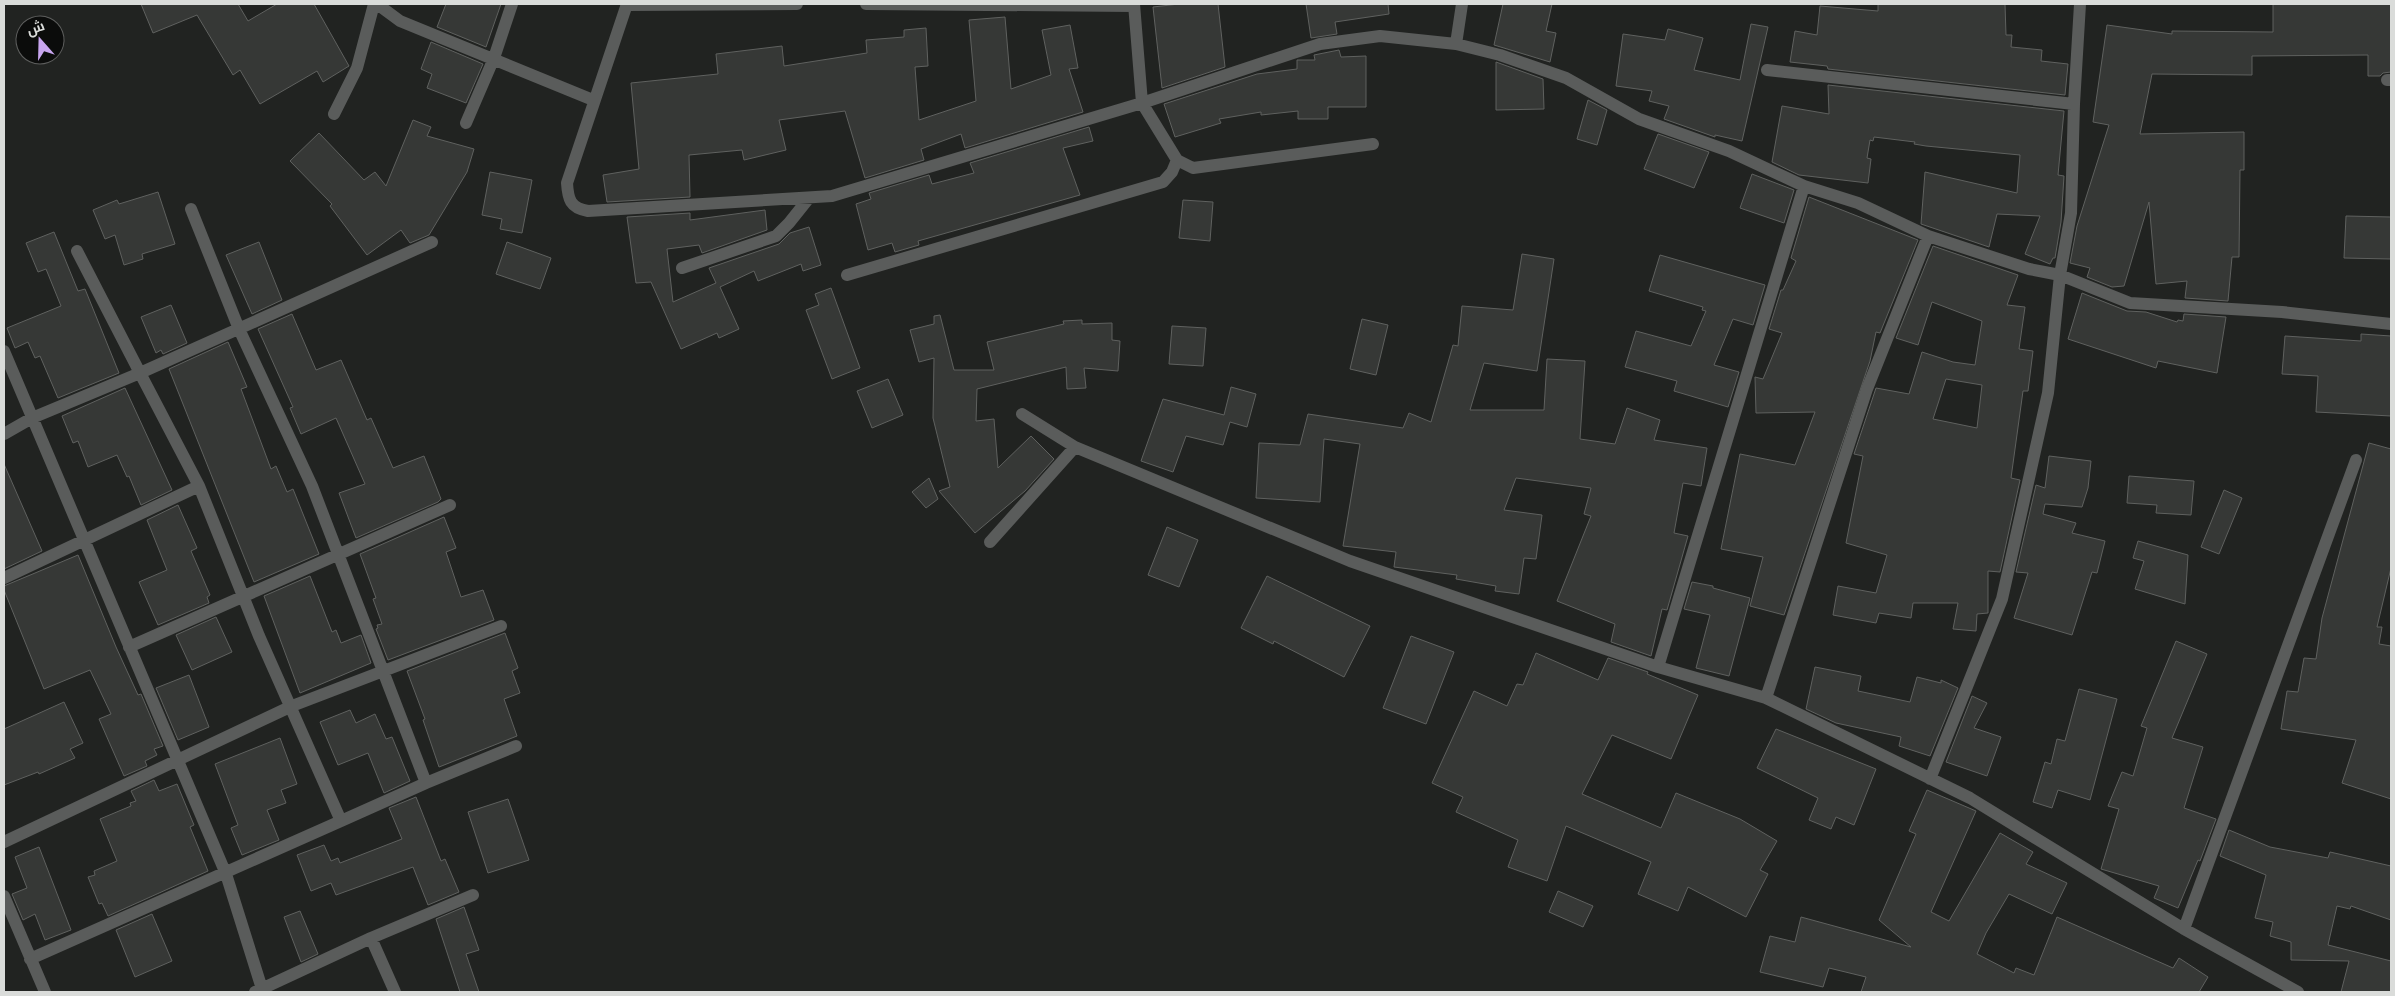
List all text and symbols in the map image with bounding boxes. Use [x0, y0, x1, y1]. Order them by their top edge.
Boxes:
north arrow [15, 15, 65, 65]
text: ش [24, 17, 47, 39]

